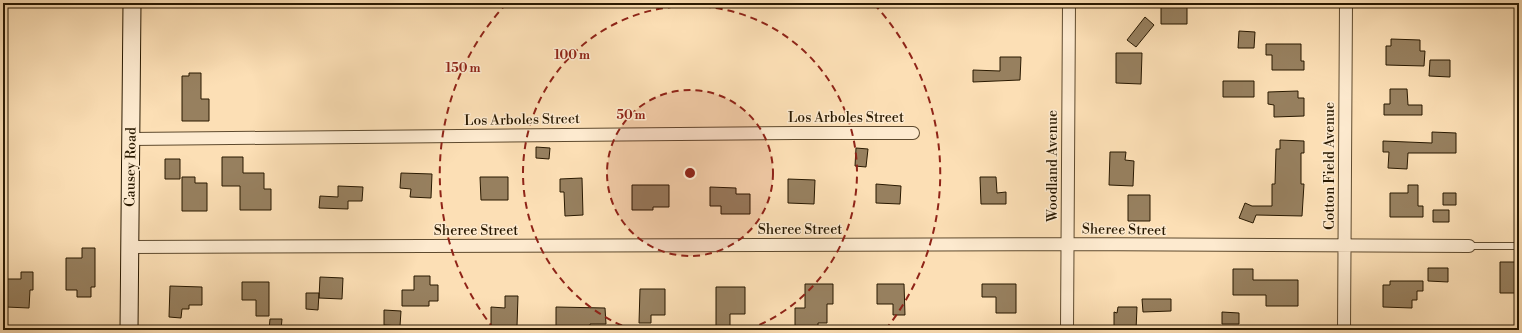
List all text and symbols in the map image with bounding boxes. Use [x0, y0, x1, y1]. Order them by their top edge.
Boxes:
text: 100 m [554, 48, 590, 63]
text: 150 m [446, 61, 480, 76]
street label: Cotton Field Avenue [1321, 102, 1339, 230]
text: 50 m [616, 108, 646, 123]
street label: Los Arboles Street [788, 109, 904, 127]
street label: Los Arboles Street [464, 110, 580, 130]
street label: Woodland Avenue [1044, 110, 1062, 223]
street label: Causey Road [121, 127, 141, 207]
centre of rings [683, 166, 697, 180]
street label: Sheree Street [1082, 220, 1166, 240]
street label: Sheree Street [758, 221, 842, 239]
street label: Sheree Street [434, 222, 518, 240]

